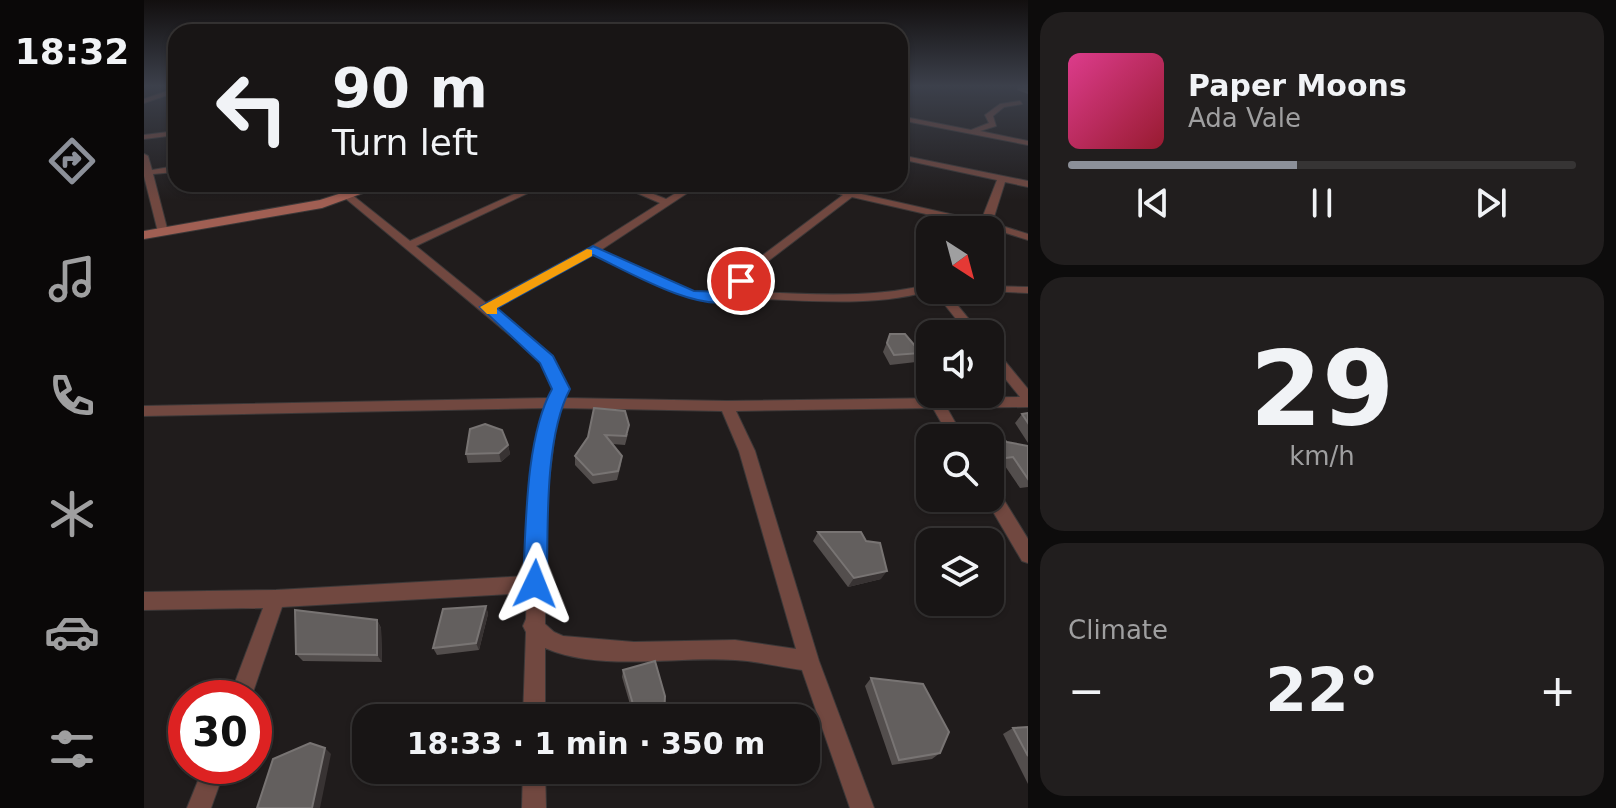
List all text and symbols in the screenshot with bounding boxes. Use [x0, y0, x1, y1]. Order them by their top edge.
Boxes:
text: 18:32 [15, 31, 129, 72]
text: 90 m [332, 55, 488, 120]
icon: left [200, 56, 304, 160]
text: Paper Moons [1188, 68, 1407, 103]
text: Ada Vale [1188, 103, 1301, 133]
text: Turn left [332, 122, 478, 163]
icon: directions [44, 133, 100, 189]
icon: previous [1131, 181, 1175, 225]
icon: pause [1300, 181, 1344, 225]
icon: next [1469, 181, 1513, 225]
north arrow [916, 216, 1004, 304]
map controls [916, 216, 1004, 616]
pin [707, 247, 775, 315]
icon: music [44, 251, 100, 307]
icon: arrive [719, 259, 763, 303]
button: sound [916, 320, 1004, 408]
text: 29 [1250, 328, 1394, 450]
icon: phone [44, 368, 100, 424]
button: search [916, 424, 1004, 512]
text: km/h [1289, 441, 1355, 471]
icon: climate [44, 486, 100, 542]
button: layers [916, 528, 1004, 616]
position arrow [493, 542, 577, 626]
icon: car [44, 604, 100, 660]
text: Climate [1068, 615, 1168, 645]
text: 22° [1265, 655, 1379, 725]
text: − [1068, 665, 1105, 716]
text: + [1539, 665, 1576, 716]
speed limit sign: 30 [168, 680, 272, 784]
icon: filters [44, 721, 100, 777]
text: 18:33 · 1 min · 350 m [407, 726, 765, 761]

